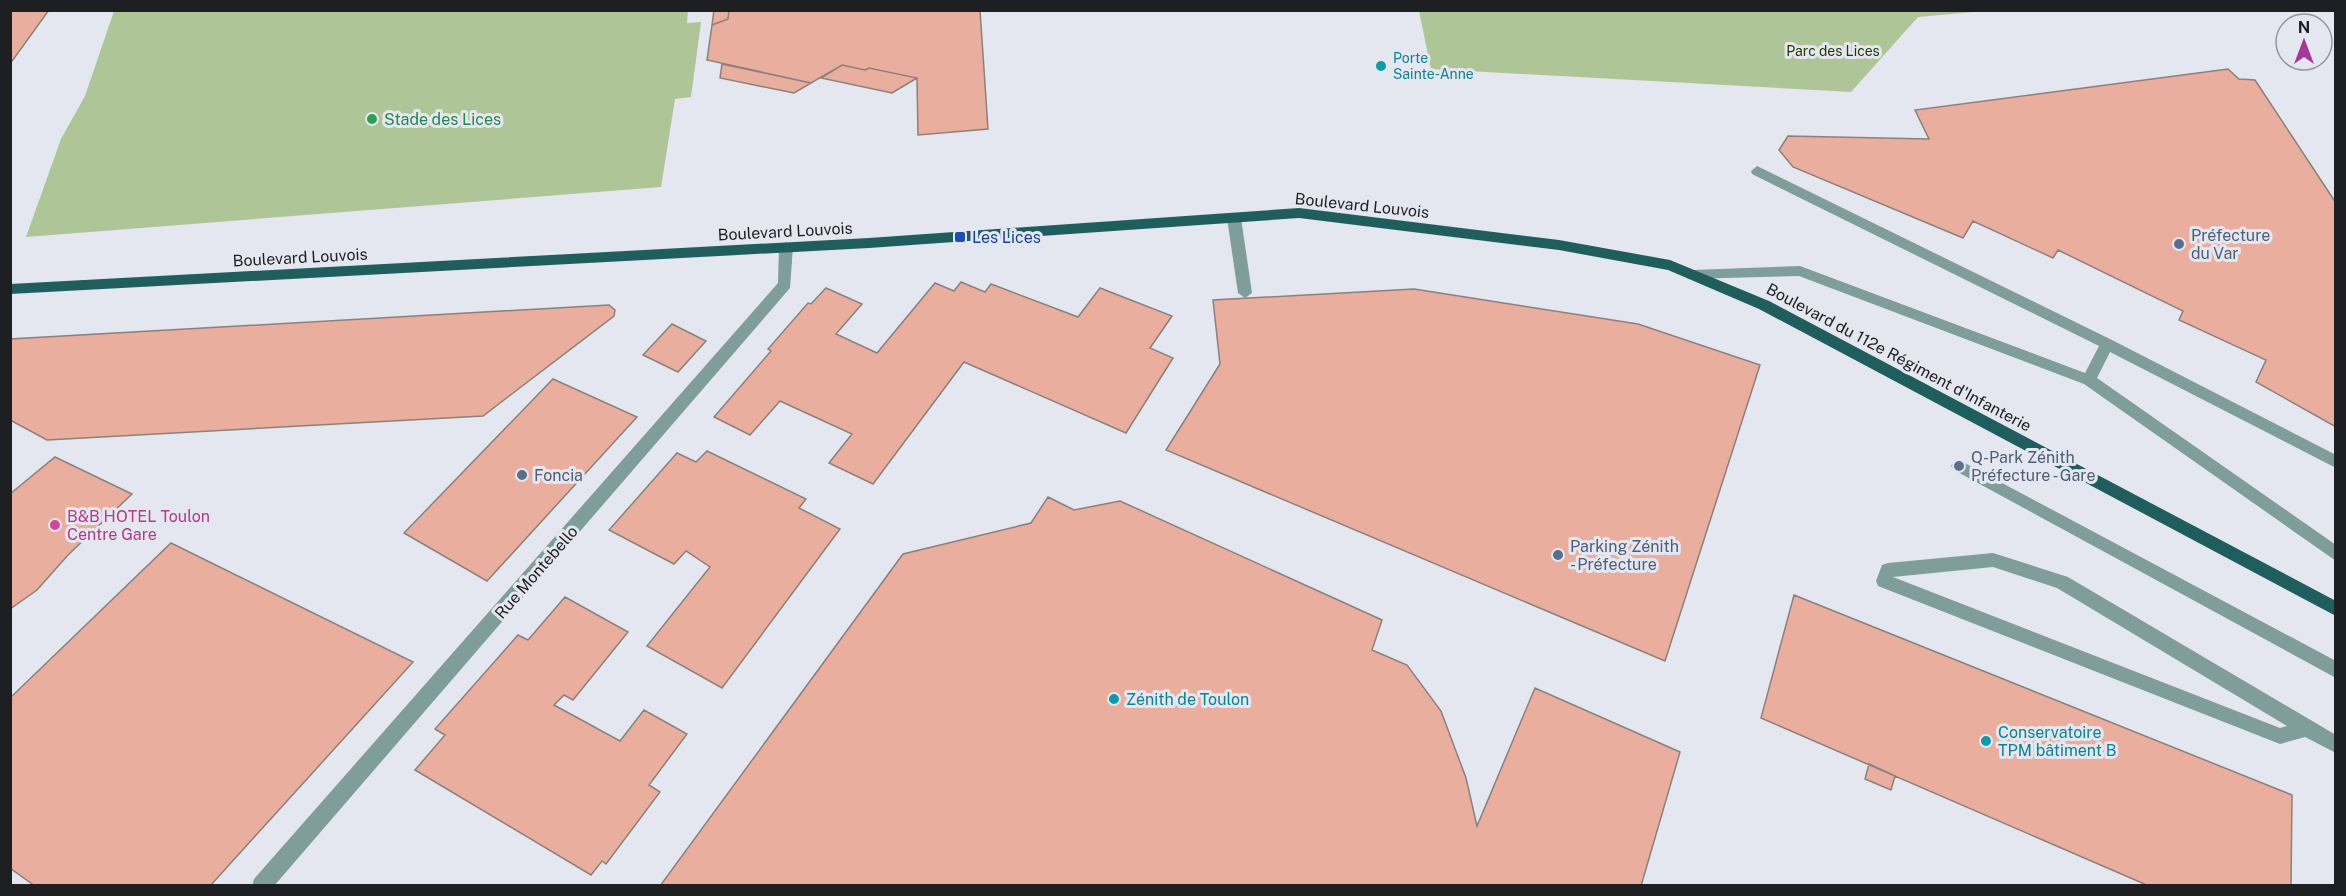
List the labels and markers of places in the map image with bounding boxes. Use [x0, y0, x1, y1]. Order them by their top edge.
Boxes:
place label: Porte Sainte-Anne [1393, 50, 1474, 82]
marker: Porte Sainte-Anne [1374, 59, 1388, 73]
place label: Stade des Lices [384, 110, 501, 129]
marker: Stade des Lices [365, 112, 379, 126]
place label: Préfecture du Var [2191, 226, 2270, 263]
place label: Les Lices [972, 228, 1041, 247]
marker: Les Lices [953, 230, 967, 244]
marker: Préfecture du Var [2172, 237, 2186, 251]
place label: Q-Park Zénith Préfecture - Gare [1971, 448, 2095, 485]
marker: Q-Park Zénith Préfecture - Gare [1952, 459, 1966, 473]
place label: Foncia [534, 466, 583, 485]
marker: Foncia [515, 468, 529, 482]
place label: B&B HOTEL Toulon Centre Gare [67, 507, 210, 544]
marker: B&B HOTEL Toulon Centre Gare [48, 518, 62, 532]
place label: Parking Zénith - Préfecture [1570, 537, 1679, 574]
marker: Parking Zénith - Préfecture [1551, 548, 1565, 562]
place label: Zénith de Toulon [1126, 690, 1249, 709]
marker: Zénith de Toulon [1107, 692, 1121, 706]
place label: Conservatoire TPM bâtiment B [1998, 723, 2117, 760]
marker: Conservatoire TPM bâtiment B [1979, 734, 1993, 748]

